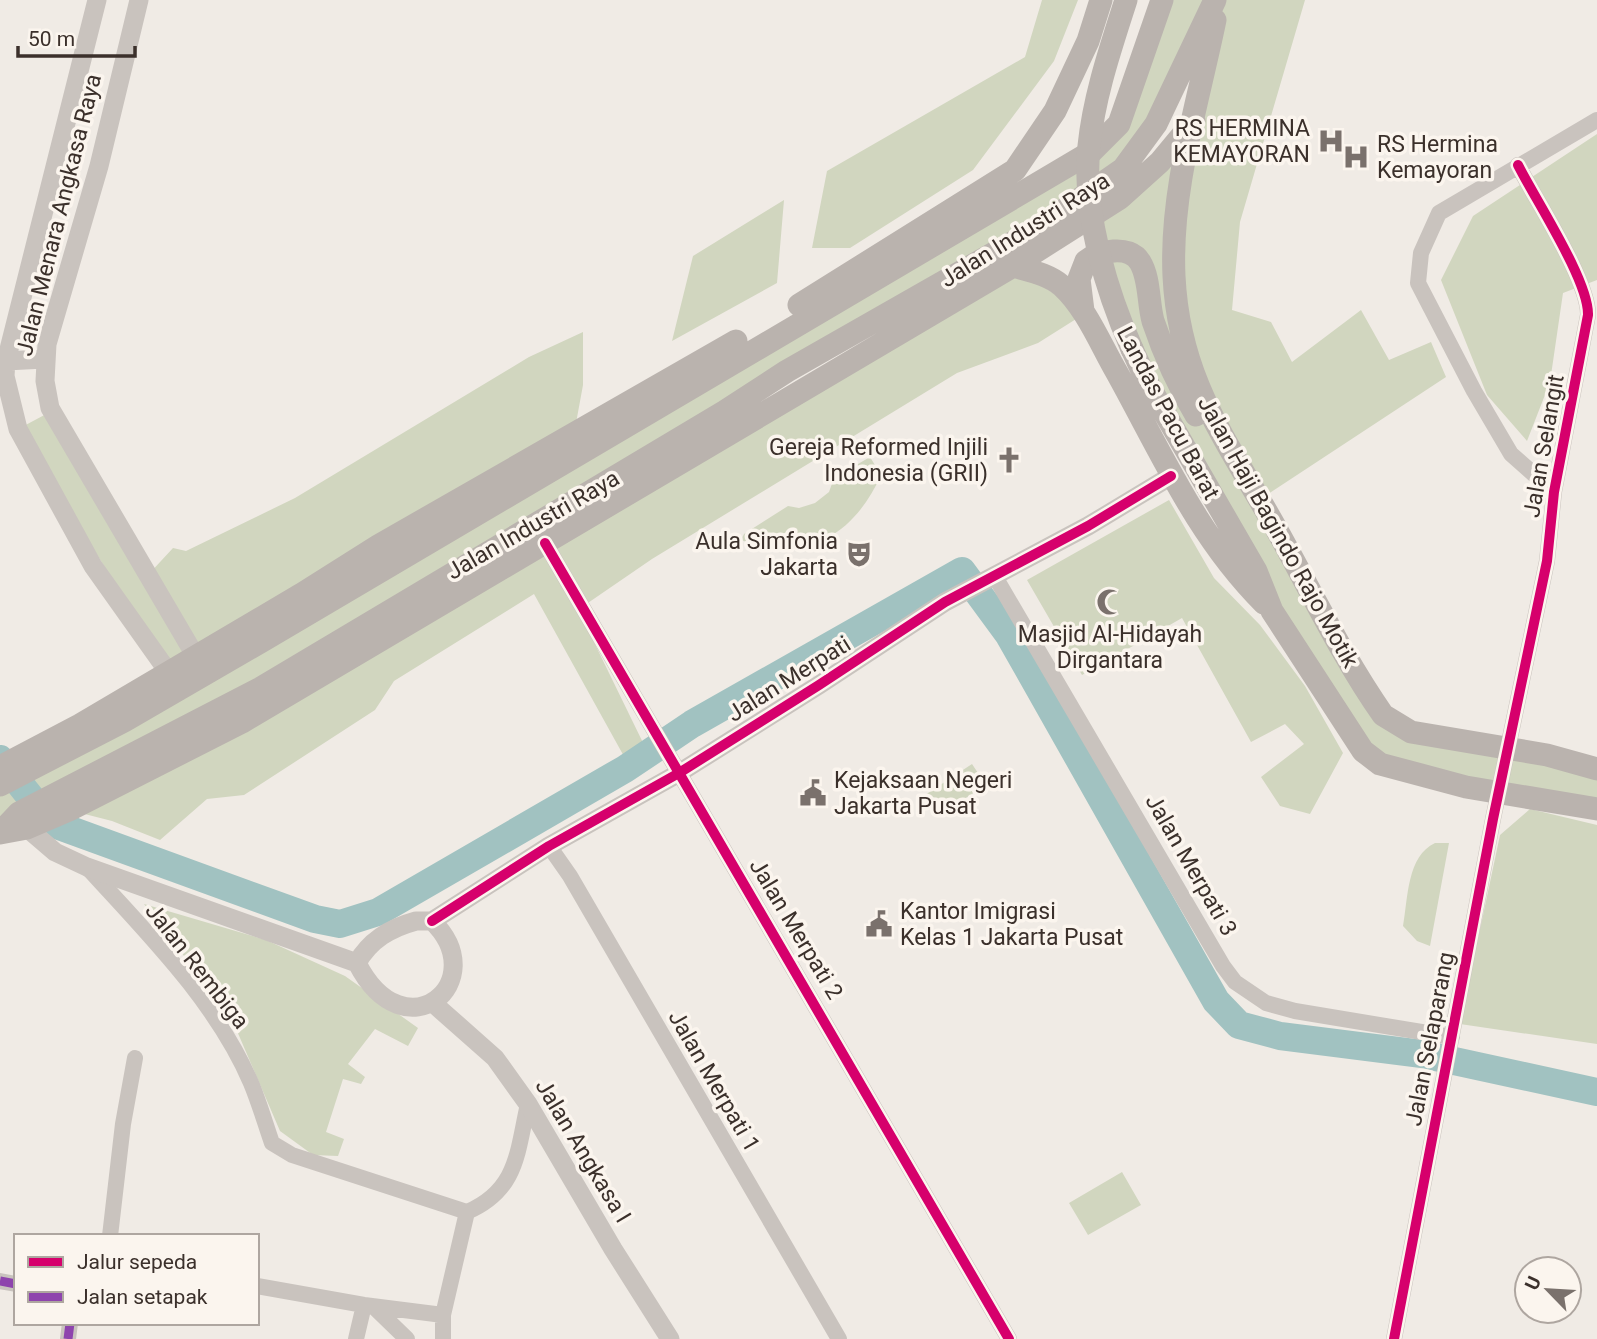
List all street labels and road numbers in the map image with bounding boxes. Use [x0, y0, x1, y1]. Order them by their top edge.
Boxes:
street label: Jalan Menara Angkasa Raya [11, 71, 107, 359]
street label: Jalan Industri Raya [935, 167, 1115, 293]
street label: Landas Pacu Barat [1111, 322, 1225, 504]
street label: Jalan Selangit [1518, 373, 1570, 519]
street label: Jalan Haji Bagindo Rajo Motik [1192, 392, 1364, 673]
street label: Jalan Industri Raya [442, 465, 624, 585]
street label: Jalan Merpati [722, 630, 856, 728]
street label: Jalan Merpati 3 [1140, 789, 1242, 941]
street label: Jalan Merpati 2 [743, 854, 849, 1004]
street label: Jalan Rembiga [140, 898, 254, 1034]
street label: Jalan Selaparang [1400, 950, 1460, 1128]
street label: Jalan Merpati 1 [663, 1005, 765, 1157]
street label: Jalan Angkasa I [529, 1074, 637, 1228]

